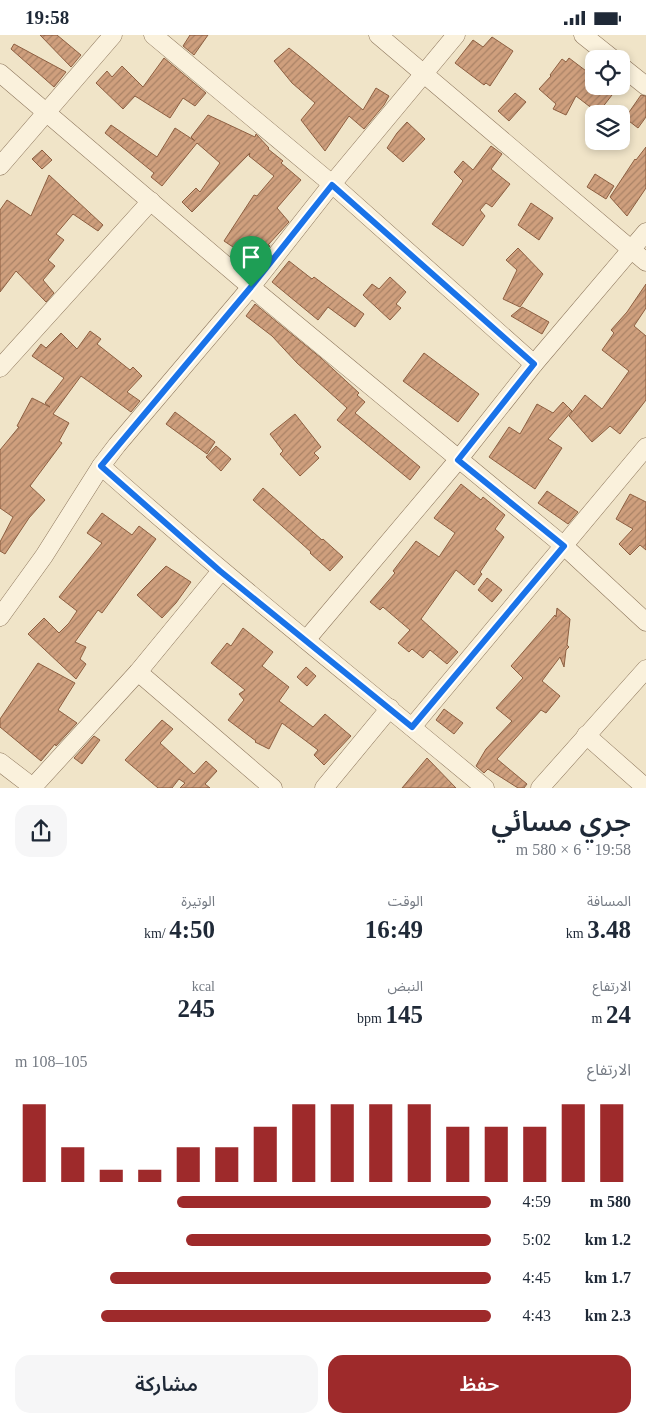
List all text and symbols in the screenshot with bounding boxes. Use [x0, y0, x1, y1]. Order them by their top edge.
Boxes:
text: 19:58 [25, 7, 69, 28]
map controls [585, 50, 630, 150]
button: locate [585, 50, 630, 95]
button: layers [585, 105, 630, 150]
pin [230, 236, 272, 287]
icon: arrive [237, 243, 265, 271]
button: share [15, 805, 67, 857]
text: جري مسائي [491, 806, 631, 837]
text: 19:58 · 6 × 580 m [516, 841, 631, 858]
text: الوتيرة [181, 894, 215, 909]
text: الوقت [388, 894, 423, 909]
text: المسافة [587, 894, 631, 909]
text: 4:50 [169, 916, 215, 943]
text: 16:49 [365, 916, 423, 943]
text: 3.48 [587, 916, 631, 943]
text: /km [144, 926, 169, 941]
text: km [566, 926, 587, 941]
text: kcal [192, 979, 215, 994]
text: النبض [387, 979, 423, 994]
text: الارتفاع [593, 979, 631, 994]
text: 245 [178, 995, 215, 1022]
text: 145 [386, 1001, 423, 1028]
text: 24 [606, 1001, 631, 1028]
text: bpm [357, 1011, 386, 1026]
text: m [592, 1011, 606, 1026]
text: 105–108 m [15, 1053, 87, 1070]
text: الارتفاع [587, 1061, 631, 1078]
text: 4:59 [523, 1193, 551, 1210]
text: 580 m [590, 1193, 631, 1210]
text: 5:02 [523, 1231, 551, 1248]
text: 1.2 km [585, 1231, 631, 1248]
text: 4:45 [523, 1269, 551, 1286]
text: 1.7 km [585, 1269, 631, 1286]
text: 4:43 [523, 1307, 551, 1324]
text: 2.3 km [585, 1307, 631, 1324]
button: مشاركة [15, 1355, 318, 1413]
button: حفظ [328, 1355, 631, 1413]

